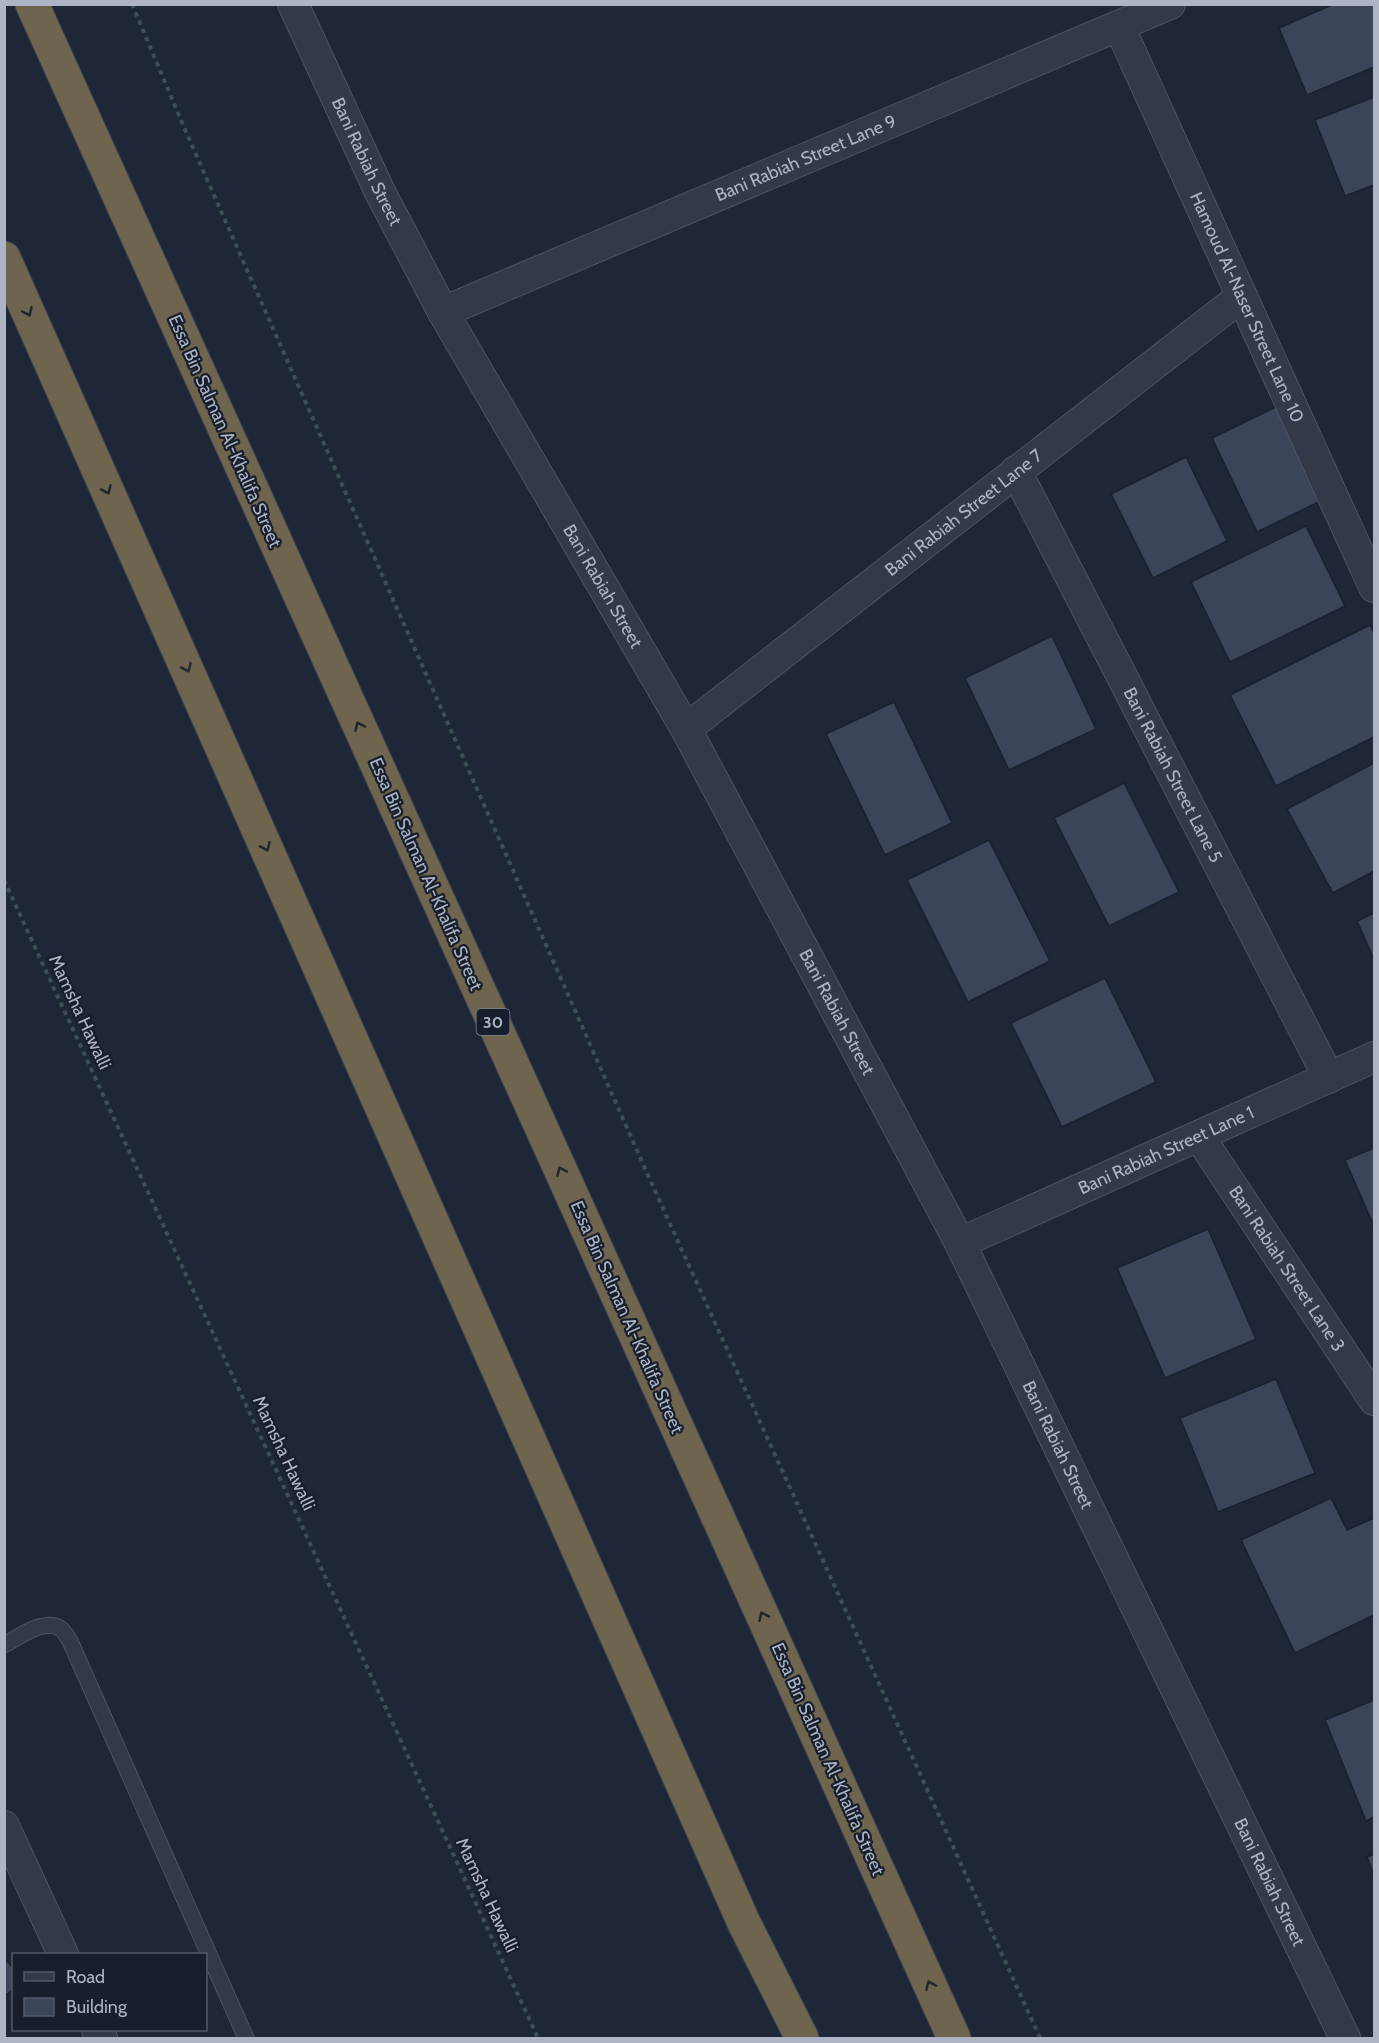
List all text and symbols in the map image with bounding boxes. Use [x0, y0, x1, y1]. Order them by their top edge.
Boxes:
street label: Bani Rabiah Street [327, 94, 407, 229]
street label: Bani Rabiah Street Lane 9 [712, 110, 900, 206]
street label: Hamoud Al-Naser Street Lane 10 [1185, 189, 1309, 426]
one-way arrow [21, 306, 33, 317]
street label: Essa Bin Salman Al-Khalifa Street [164, 311, 286, 551]
street label: Bani Rabiah Street Lane 7 [881, 445, 1047, 581]
one-way arrow [100, 484, 112, 495]
street label: Bani Rabiah Street [558, 520, 647, 652]
one-way arrow [179, 662, 191, 673]
street label: Bani Rabiah Street Lane 5 [1118, 684, 1227, 866]
one-way arrow [354, 721, 366, 732]
street label: Essa Bin Salman Al-Khalifa Street [365, 754, 487, 994]
one-way arrow [258, 840, 270, 851]
street label: Bani Rabiah Street [794, 945, 879, 1079]
street label: Mamsha Hawalli [44, 951, 116, 1073]
road number: 30 [476, 1009, 510, 1035]
street label: Bani Rabiah Street Lane 1 [1075, 1101, 1257, 1199]
one-way arrow [556, 1167, 568, 1178]
street label: Bani Rabiah Street Lane 3 [1224, 1182, 1350, 1356]
street label: Essa Bin Salman Al-Khalifa Street [566, 1197, 688, 1437]
street label: Bani Rabiah Street [1017, 1377, 1098, 1512]
street label: Mamsha Hawalli [248, 1392, 320, 1514]
one-way arrow [758, 1612, 770, 1623]
street label: Essa Bin Salman Al-Khalifa Street [767, 1639, 889, 1879]
street label: Bani Rabiah Street [1229, 1815, 1310, 1950]
street label: Mamsha Hawalli [451, 1834, 523, 1956]
legend [12, 1953, 207, 2031]
text: Road [66, 1966, 105, 1988]
one-way arrow [926, 1981, 938, 1992]
text: Building [66, 1996, 128, 2018]

